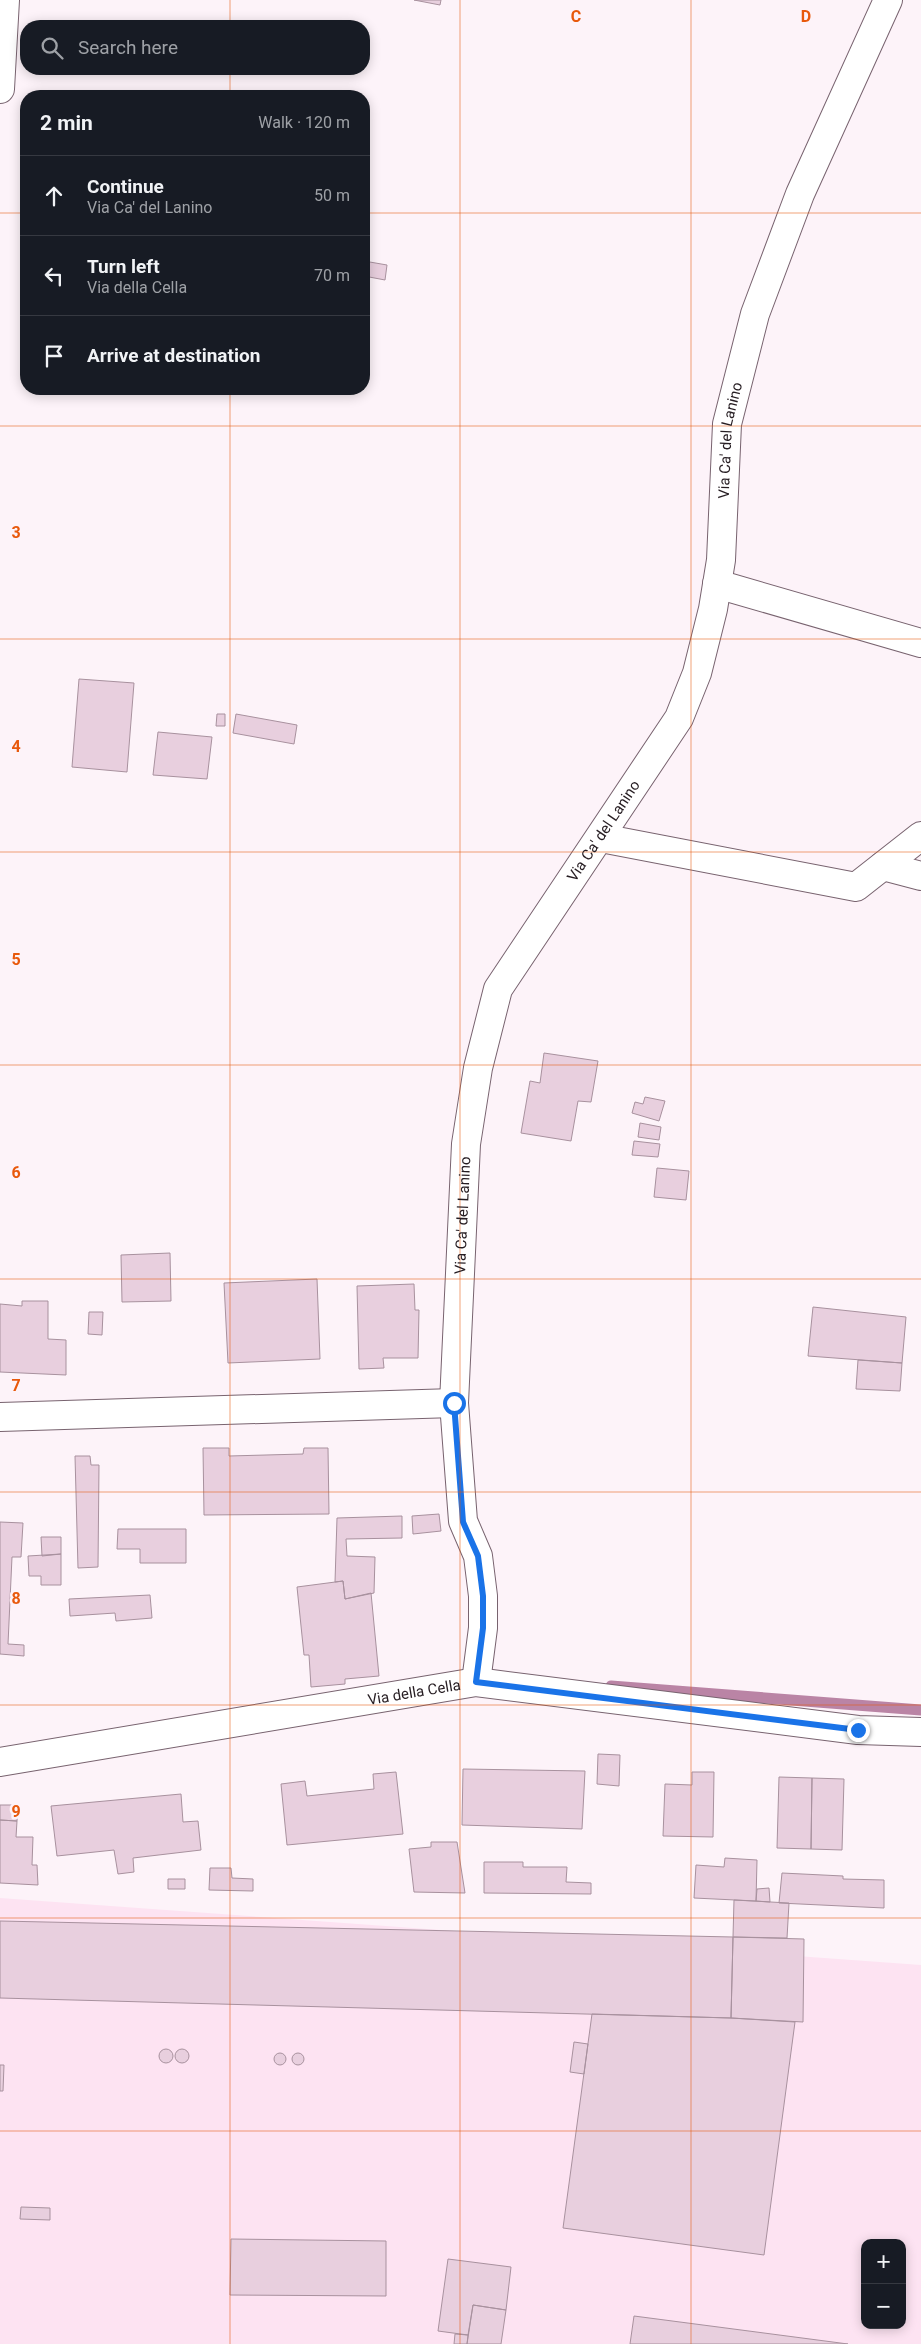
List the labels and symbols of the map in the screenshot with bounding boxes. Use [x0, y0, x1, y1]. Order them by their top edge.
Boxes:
text: C [571, 7, 581, 26]
text: D [801, 7, 811, 26]
street label: Via Ca' del Lanino [715, 380, 746, 499]
text: 3 [11, 523, 21, 542]
text: 4 [11, 737, 21, 756]
street label: Via Ca' del Lanino [563, 777, 644, 885]
text: 5 [11, 950, 21, 969]
street label: Via Ca' del Lanino [451, 1156, 474, 1275]
text: 6 [11, 1163, 21, 1182]
text: 7 [11, 1376, 21, 1395]
route start [443, 1392, 466, 1415]
text: 8 [11, 1589, 21, 1608]
street label: Via della Cella [366, 1676, 462, 1709]
route end [847, 1719, 870, 1742]
text: 9 [11, 1802, 21, 1821]

